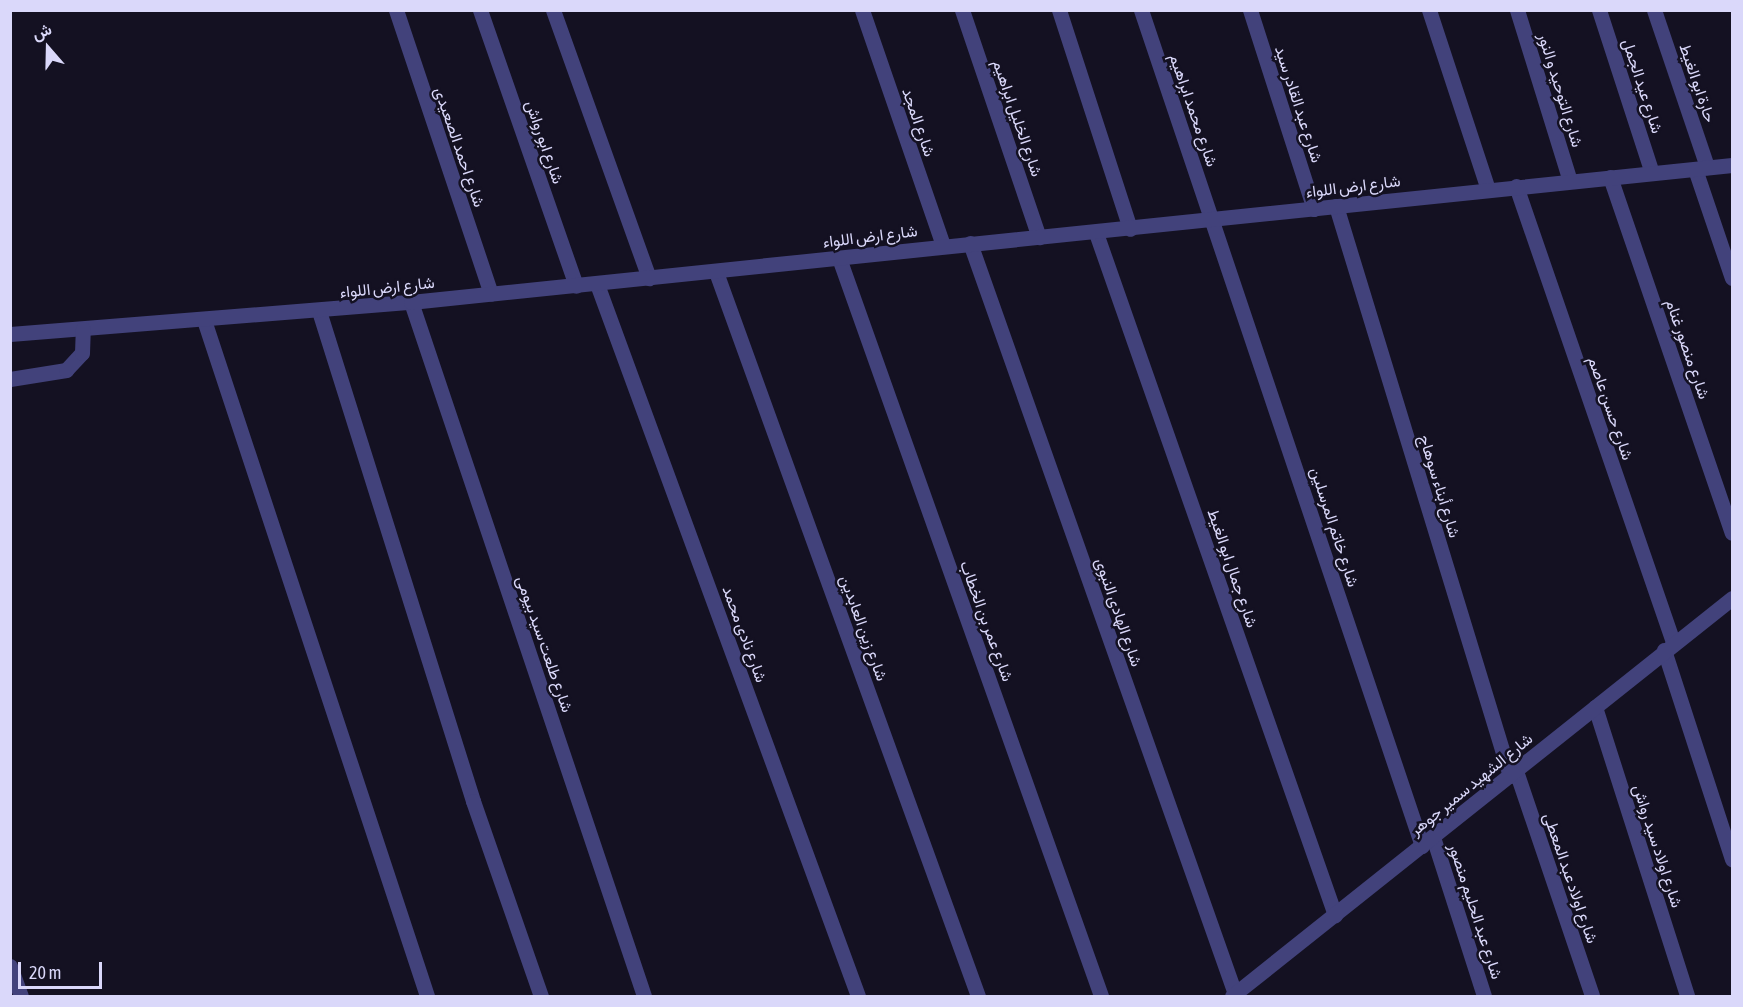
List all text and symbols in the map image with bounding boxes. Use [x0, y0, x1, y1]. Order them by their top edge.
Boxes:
north arrow [18, 18, 78, 78]
text: ش [30, 19, 54, 43]
street label: شارع التوحيد و النور [1535, 31, 1587, 149]
street label: شارع عيد الجمل [1619, 36, 1667, 136]
street label: حارة ابو الغيط [1676, 41, 1720, 125]
street label: شارع عبد القادر سيد [1271, 43, 1327, 165]
street label: شارع محمد ابراهيم [1166, 51, 1222, 169]
street label: شارع الخليل ابراهيم [989, 57, 1047, 179]
street label: شارع احمد الصعيدى [430, 85, 490, 209]
street label: شارع المجد [898, 85, 940, 159]
street label: شارع ابو رواش [522, 98, 568, 186]
street label: شارع ارض اللواء [1305, 171, 1401, 201]
street label: شارع ارض اللواء [822, 221, 918, 251]
street label: شارع ارض اللواء [339, 272, 435, 302]
street label: شارع منصور غنام [1662, 297, 1714, 401]
street label: شارع حسن عاصم [1584, 354, 1638, 462]
street label: شارع أبناء سوهاج [1415, 432, 1465, 540]
street label: شارع خاتم المرسلين [1307, 465, 1363, 589]
street label: شارع جمال ابو الغيط [1204, 506, 1262, 630]
street label: شارع الهادى النبوى [1091, 555, 1147, 669]
street label: شارع عمر بن الخطاب [956, 558, 1018, 684]
street label: شارع طلعت سيد بيومى [513, 573, 577, 715]
street label: شارع زين العابدين [836, 573, 892, 683]
street label: شارع نادى محمد [719, 583, 771, 685]
street label: شارع الشهيد سمير جوهر [1406, 729, 1536, 839]
street label: شارع اولاد سيد رواش [1629, 782, 1687, 910]
street label: شارع اولاد عبد المعطى [1540, 810, 1602, 946]
street label: شارع عبد الحليم منصور [1445, 841, 1507, 981]
scale bar [21, 950, 105, 988]
text: 20 m [29, 962, 61, 983]

